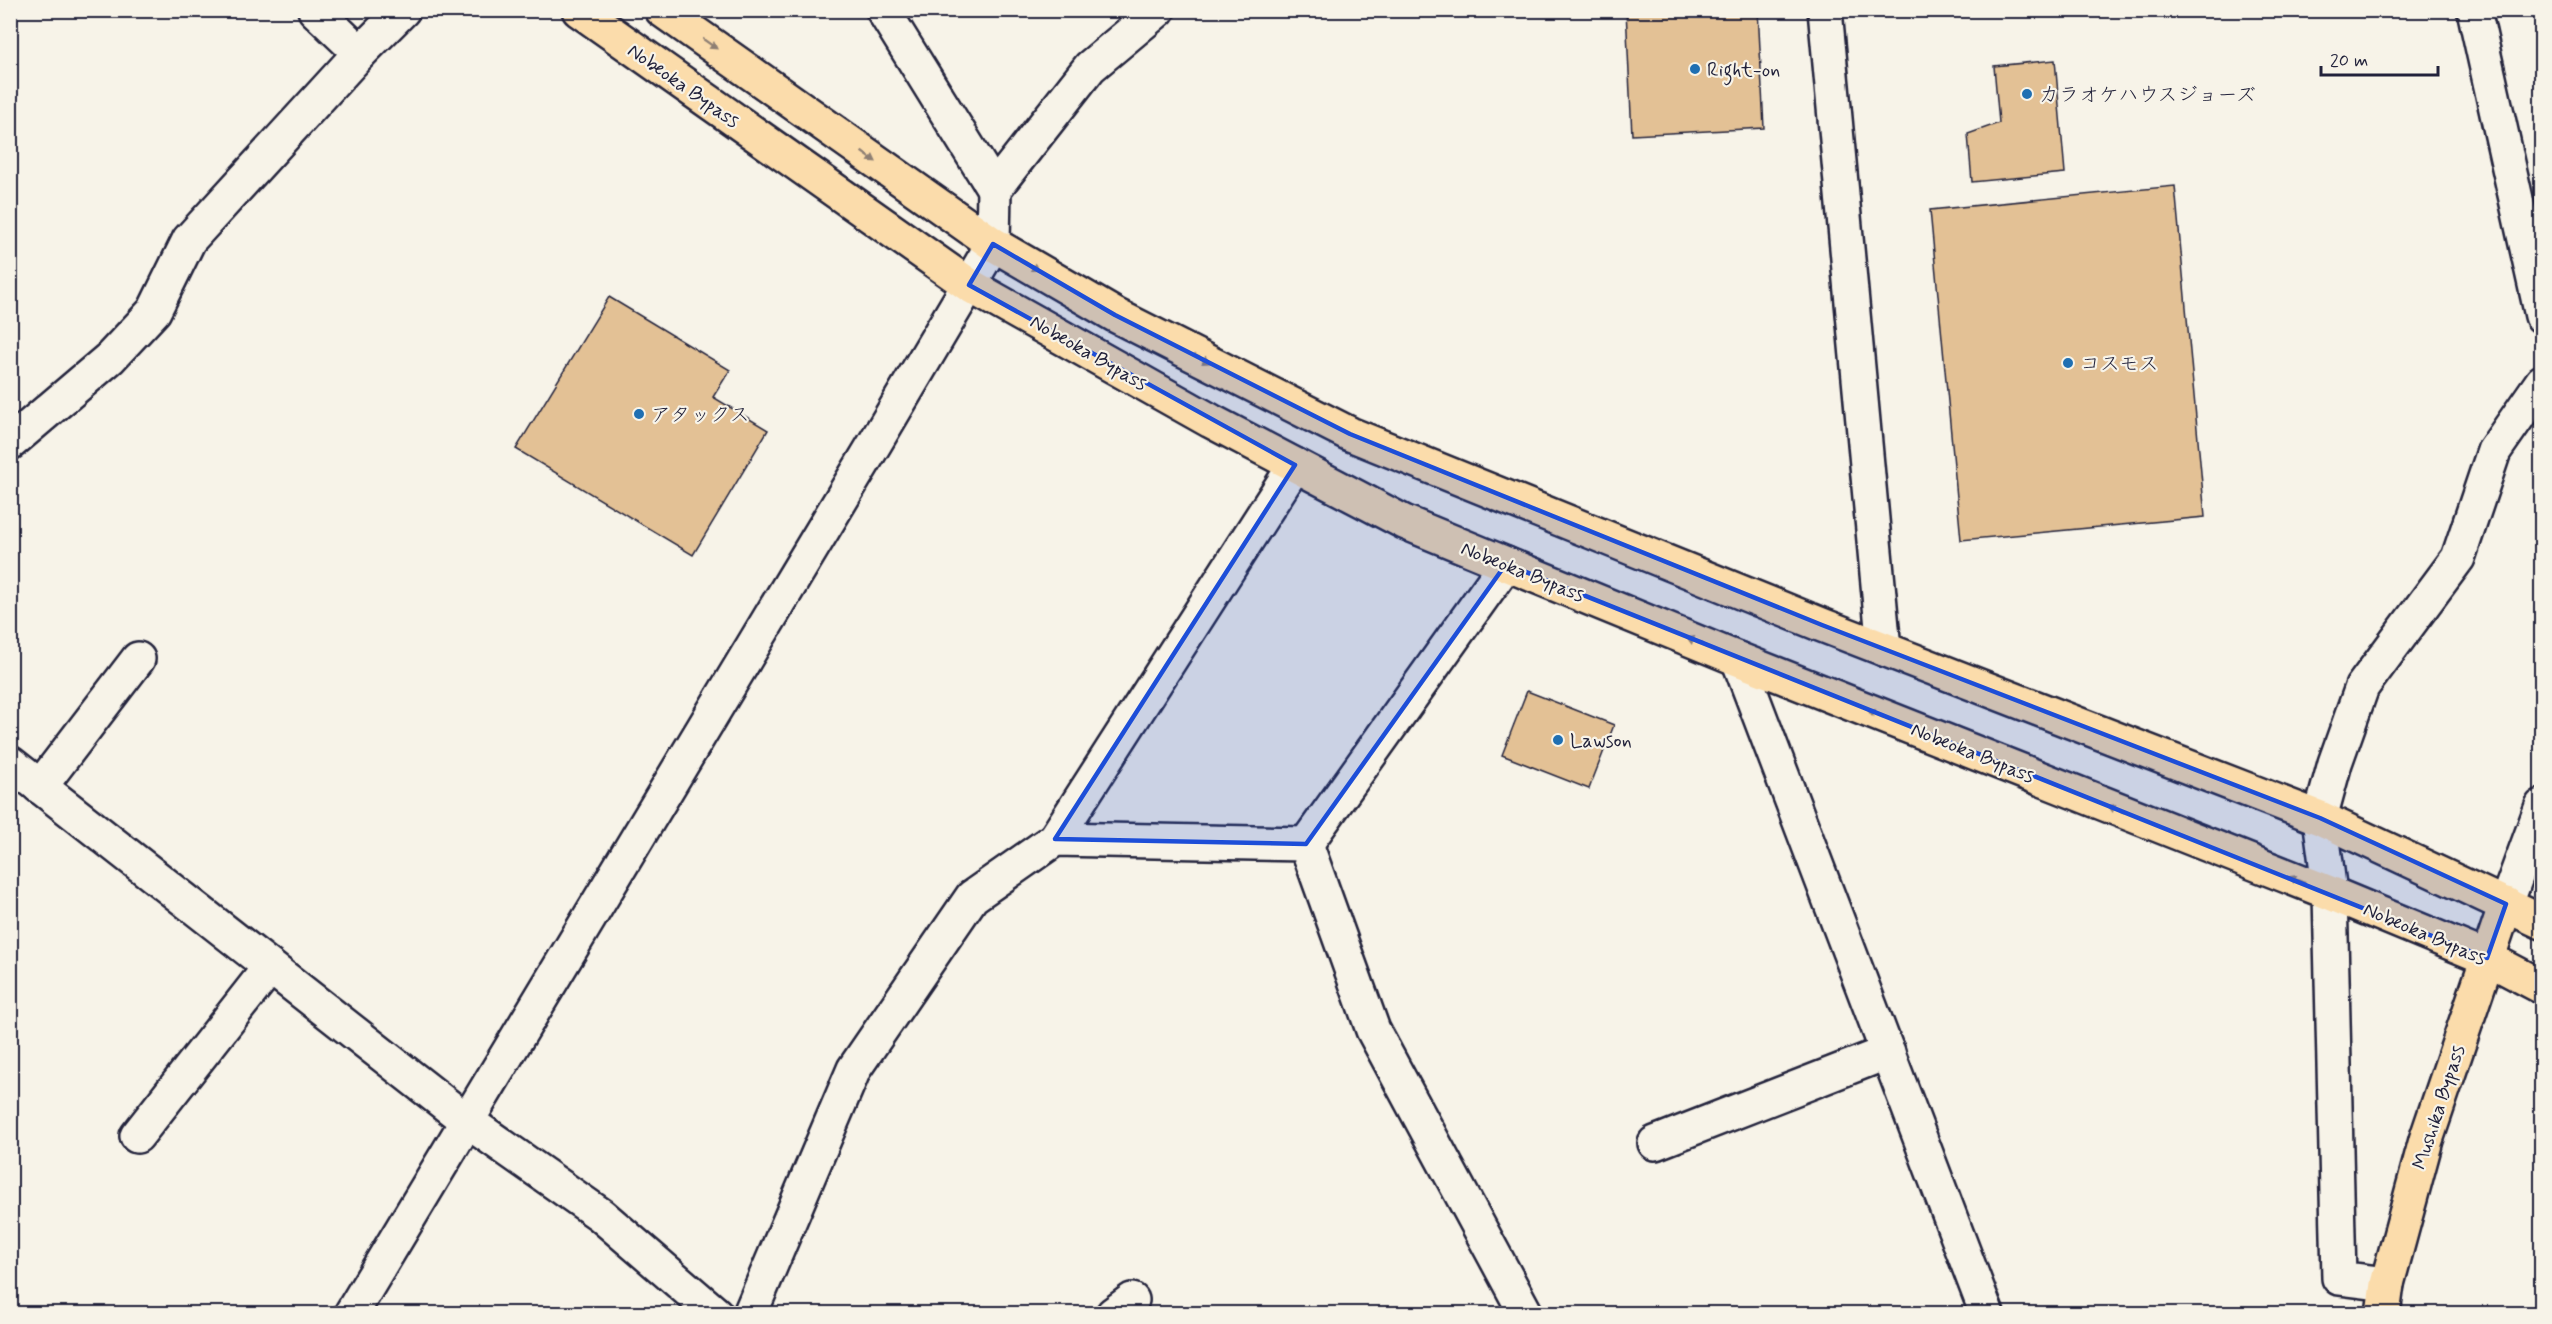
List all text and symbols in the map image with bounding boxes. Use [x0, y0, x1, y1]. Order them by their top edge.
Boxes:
street label: Nobeoka Bypass [622, 38, 745, 135]
one-way arrow [702, 38, 718, 50]
scale bar [2321, 39, 2438, 77]
text: 20 m [2330, 49, 2368, 73]
place label: Right-on [1707, 57, 1780, 86]
marker: Right-on [1688, 62, 1702, 76]
place label: カラオケハウスジョーズ [2039, 82, 2256, 109]
marker: カラオケハウスジョーズ [2020, 87, 2034, 101]
one-way arrow [861, 151, 877, 163]
one-way arrow [1023, 261, 1040, 271]
street label: Nobeoka Bypass [1025, 309, 1152, 398]
place label: コスモス [2080, 351, 2159, 378]
one-way arrow [1194, 354, 1211, 364]
marker: コスモス [2061, 356, 2075, 370]
place label: アタックス [651, 402, 750, 429]
marker: アタックス [632, 407, 646, 421]
street label: Nobeoka Bypass [1457, 535, 1588, 609]
one-way arrow [1686, 636, 1704, 645]
one-way arrow [1867, 709, 1885, 718]
street label: Nobeoka Bypass [1907, 716, 2038, 790]
place label: Lawson [1570, 728, 1632, 755]
marker: Lawson [1551, 733, 1565, 747]
one-way arrow [2107, 804, 2125, 813]
one-way arrow [2288, 875, 2306, 885]
street label: Nobeoka Bypass [2359, 896, 2490, 972]
street label: Mushika Bypass [2407, 1042, 2472, 1173]

